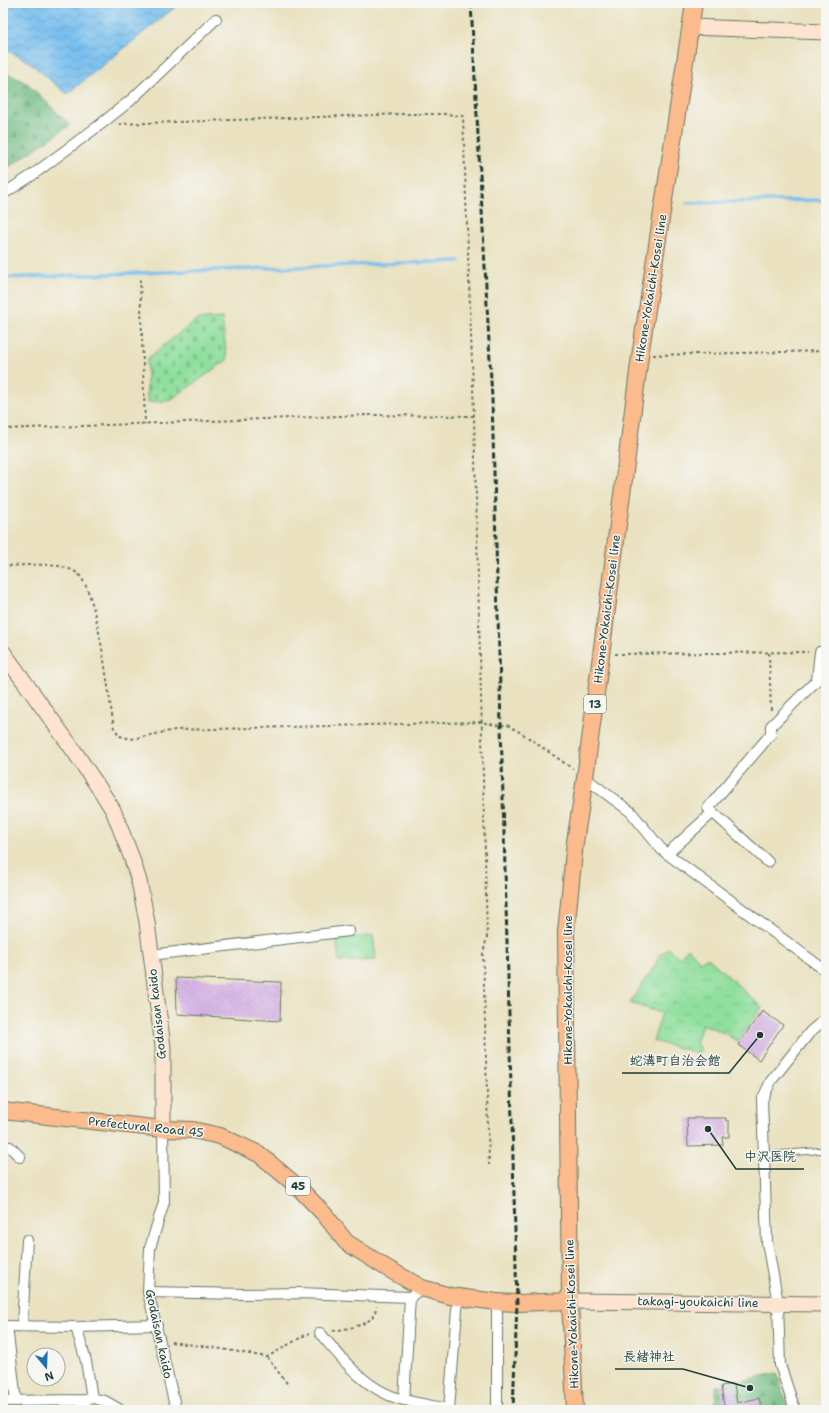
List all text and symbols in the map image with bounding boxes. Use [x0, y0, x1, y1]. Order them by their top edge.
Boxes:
street label: Hikone-Yokaichi-Kosei line [631, 212, 671, 363]
street label: Hikone-Yokaichi-Kosei line [590, 533, 624, 684]
road number: 13 [584, 695, 606, 713]
street label: Hikone-Yokaichi-Kosei line [560, 915, 576, 1065]
street label: Godaisan kaido [144, 968, 170, 1060]
callout: 蛇溝町自治会館 [622, 1048, 729, 1073]
text: 蛇溝町自治会館 [629, 1052, 721, 1069]
street label: Prefectural Road 45 [87, 1113, 205, 1141]
callout: 中沢医院 [736, 1144, 804, 1169]
text: 中沢医院 [744, 1148, 796, 1165]
road number: 45 [286, 1177, 310, 1195]
street label: Hikone-Yokaichi-Kosei line [561, 1239, 583, 1389]
street label: Godaisan kaido [142, 1288, 176, 1380]
street label: takagi-youkaichi line [637, 1293, 759, 1311]
callout: 長緒神社 [615, 1344, 683, 1369]
north arrow [26, 1347, 66, 1387]
text: 長緒神社 [623, 1348, 675, 1365]
text: N [42, 1367, 56, 1385]

